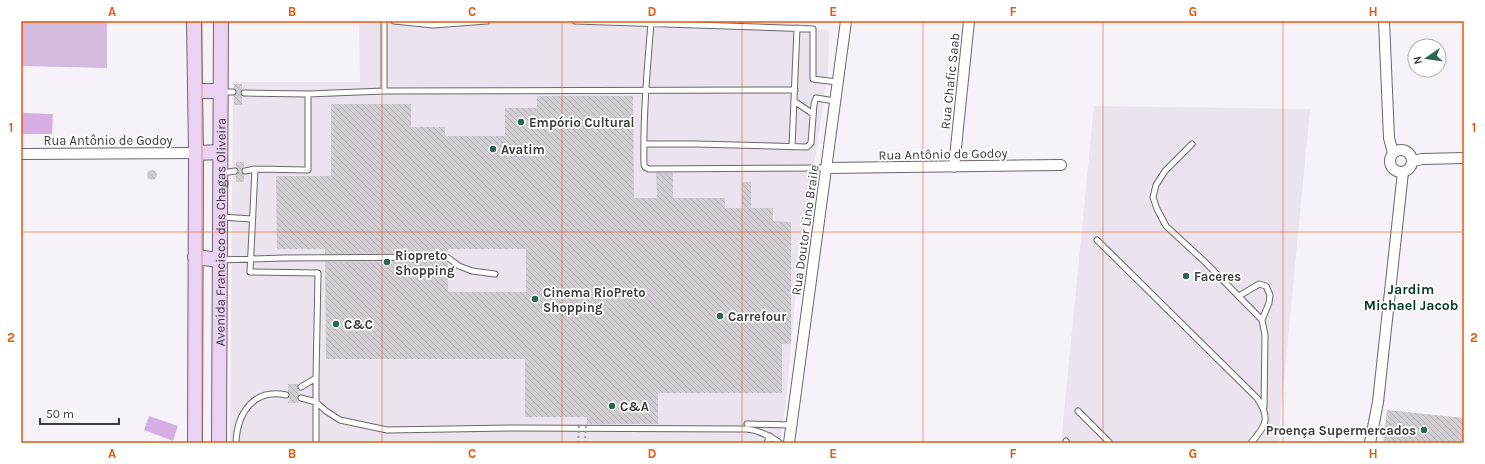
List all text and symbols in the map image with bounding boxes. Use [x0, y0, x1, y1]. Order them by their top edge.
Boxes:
text: A [108, 4, 116, 19]
text: B [288, 4, 296, 19]
text: C [468, 4, 476, 19]
text: D [648, 4, 657, 19]
text: E [829, 4, 837, 19]
text: F [1009, 4, 1017, 19]
text: G [1189, 4, 1197, 19]
text: H [1368, 4, 1378, 19]
street label: Rua Chafic Saab [937, 32, 963, 130]
north arrow [1407, 38, 1447, 78]
text: N [1411, 55, 1425, 65]
place label: Empório Cultural [529, 115, 635, 130]
marker: Empório Cultural [516, 117, 526, 127]
street label: Avenida Francisco das Chagas Oliveira [212, 118, 228, 346]
text: 1 [9, 120, 13, 135]
text: 1 [1472, 120, 1476, 135]
street label: Rua Antônio de Godoy [43, 133, 173, 148]
place label: Avatim [501, 142, 545, 157]
marker: Avatim [488, 144, 498, 154]
street label: Rua Antônio de Godoy [878, 145, 1008, 163]
street label: Rua Doutor Lino Braile [788, 164, 822, 296]
place label: Riopreto Shopping [395, 248, 455, 278]
marker: Riopreto Shopping [382, 257, 392, 267]
place label: Faceres [1194, 269, 1241, 284]
marker: Faceres [1181, 271, 1191, 281]
district label: Jardim Michael Jacob [1364, 281, 1458, 314]
place label: Cinema RioPreto Shopping [543, 285, 646, 315]
marker: Cinema RioPreto Shopping [530, 294, 540, 304]
place label: Carrefour [728, 309, 787, 324]
marker: Carrefour [715, 311, 725, 321]
place label: C&C [344, 317, 373, 332]
marker: C&C [331, 319, 341, 329]
text: 2 [7, 330, 15, 345]
text: 2 [1470, 330, 1478, 345]
place label: C&A [620, 399, 649, 414]
scale bar [40, 400, 119, 426]
marker: C&A [607, 401, 617, 411]
text: 50 m [46, 407, 74, 421]
place label: Proença Supermercados [1266, 423, 1416, 438]
marker: Proença Supermercados [1419, 425, 1429, 435]
text: A [108, 446, 116, 461]
text: B [288, 446, 296, 461]
text: C [468, 446, 476, 461]
text: D [648, 446, 657, 461]
text: E [829, 446, 837, 461]
text: F [1009, 446, 1017, 461]
text: G [1189, 446, 1197, 461]
text: H [1368, 446, 1378, 461]

